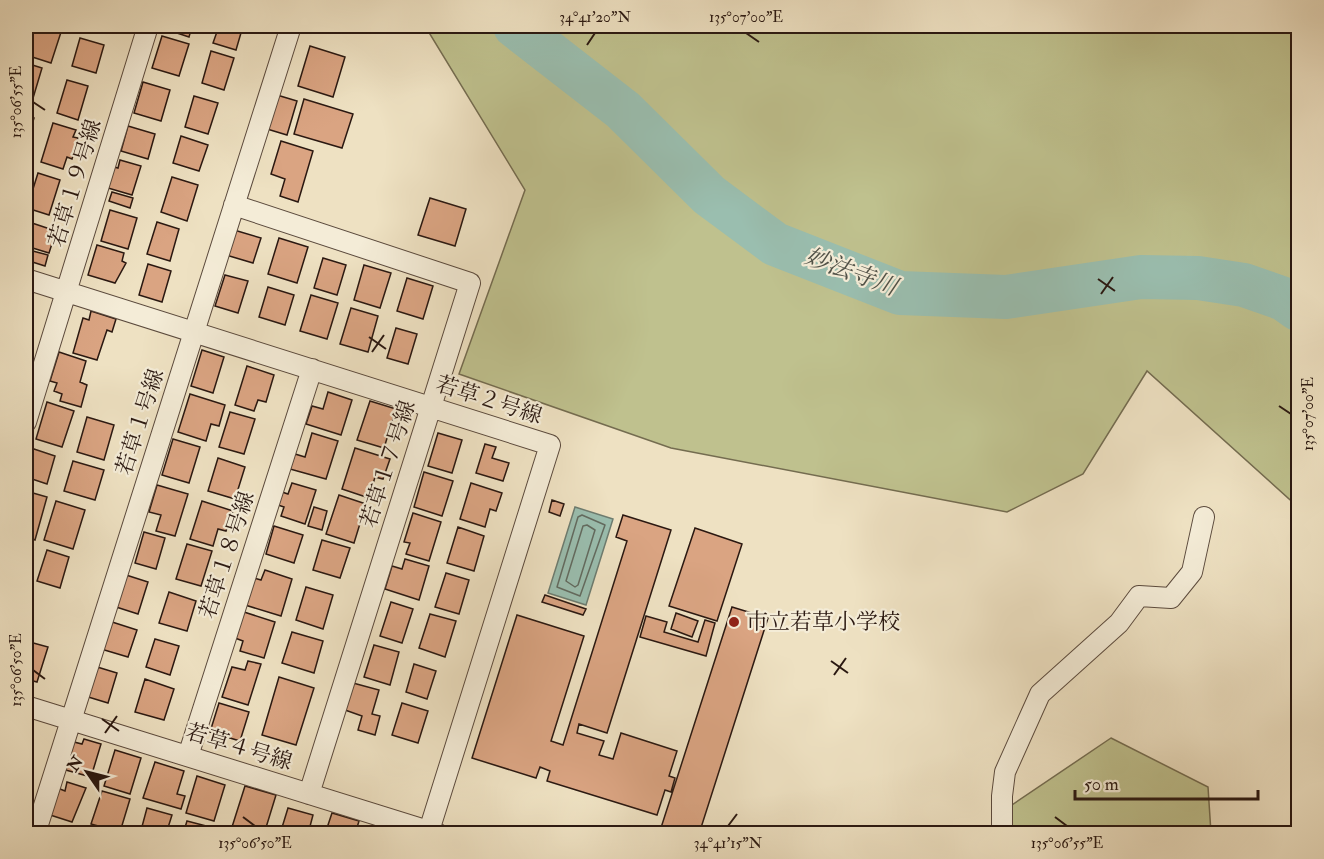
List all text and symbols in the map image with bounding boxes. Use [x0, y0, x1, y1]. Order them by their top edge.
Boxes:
text: 34°41'20"N [559, 8, 631, 27]
text: 135°07'00"E [709, 8, 783, 27]
text: 135°06'55"E [7, 65, 26, 138]
street label: 若草１９号線 [42, 116, 108, 250]
water label: 妙法寺川 [801, 241, 904, 304]
street label: 若草１号線 [110, 365, 170, 479]
street label: 若草２号線 [432, 370, 546, 430]
text: 135°07'00"E [1299, 377, 1318, 451]
street label: 若草１７号線 [354, 397, 422, 531]
street label: 若草１８号線 [193, 488, 261, 622]
place label: 市立若草小学校 [746, 608, 900, 636]
marker: 市立若草小学校 [727, 615, 741, 629]
text: 135°06'50"E [7, 633, 26, 707]
street label: 若草４号線 [182, 718, 296, 776]
north arrow [57, 742, 117, 802]
text: N [63, 752, 88, 776]
scale bar [1075, 763, 1258, 801]
text: 50 m [1084, 773, 1119, 796]
text: 135°06'50"E [218, 834, 292, 853]
text: 34°41'15"N [694, 834, 763, 853]
text: 135°06'55"E [1031, 834, 1104, 853]

